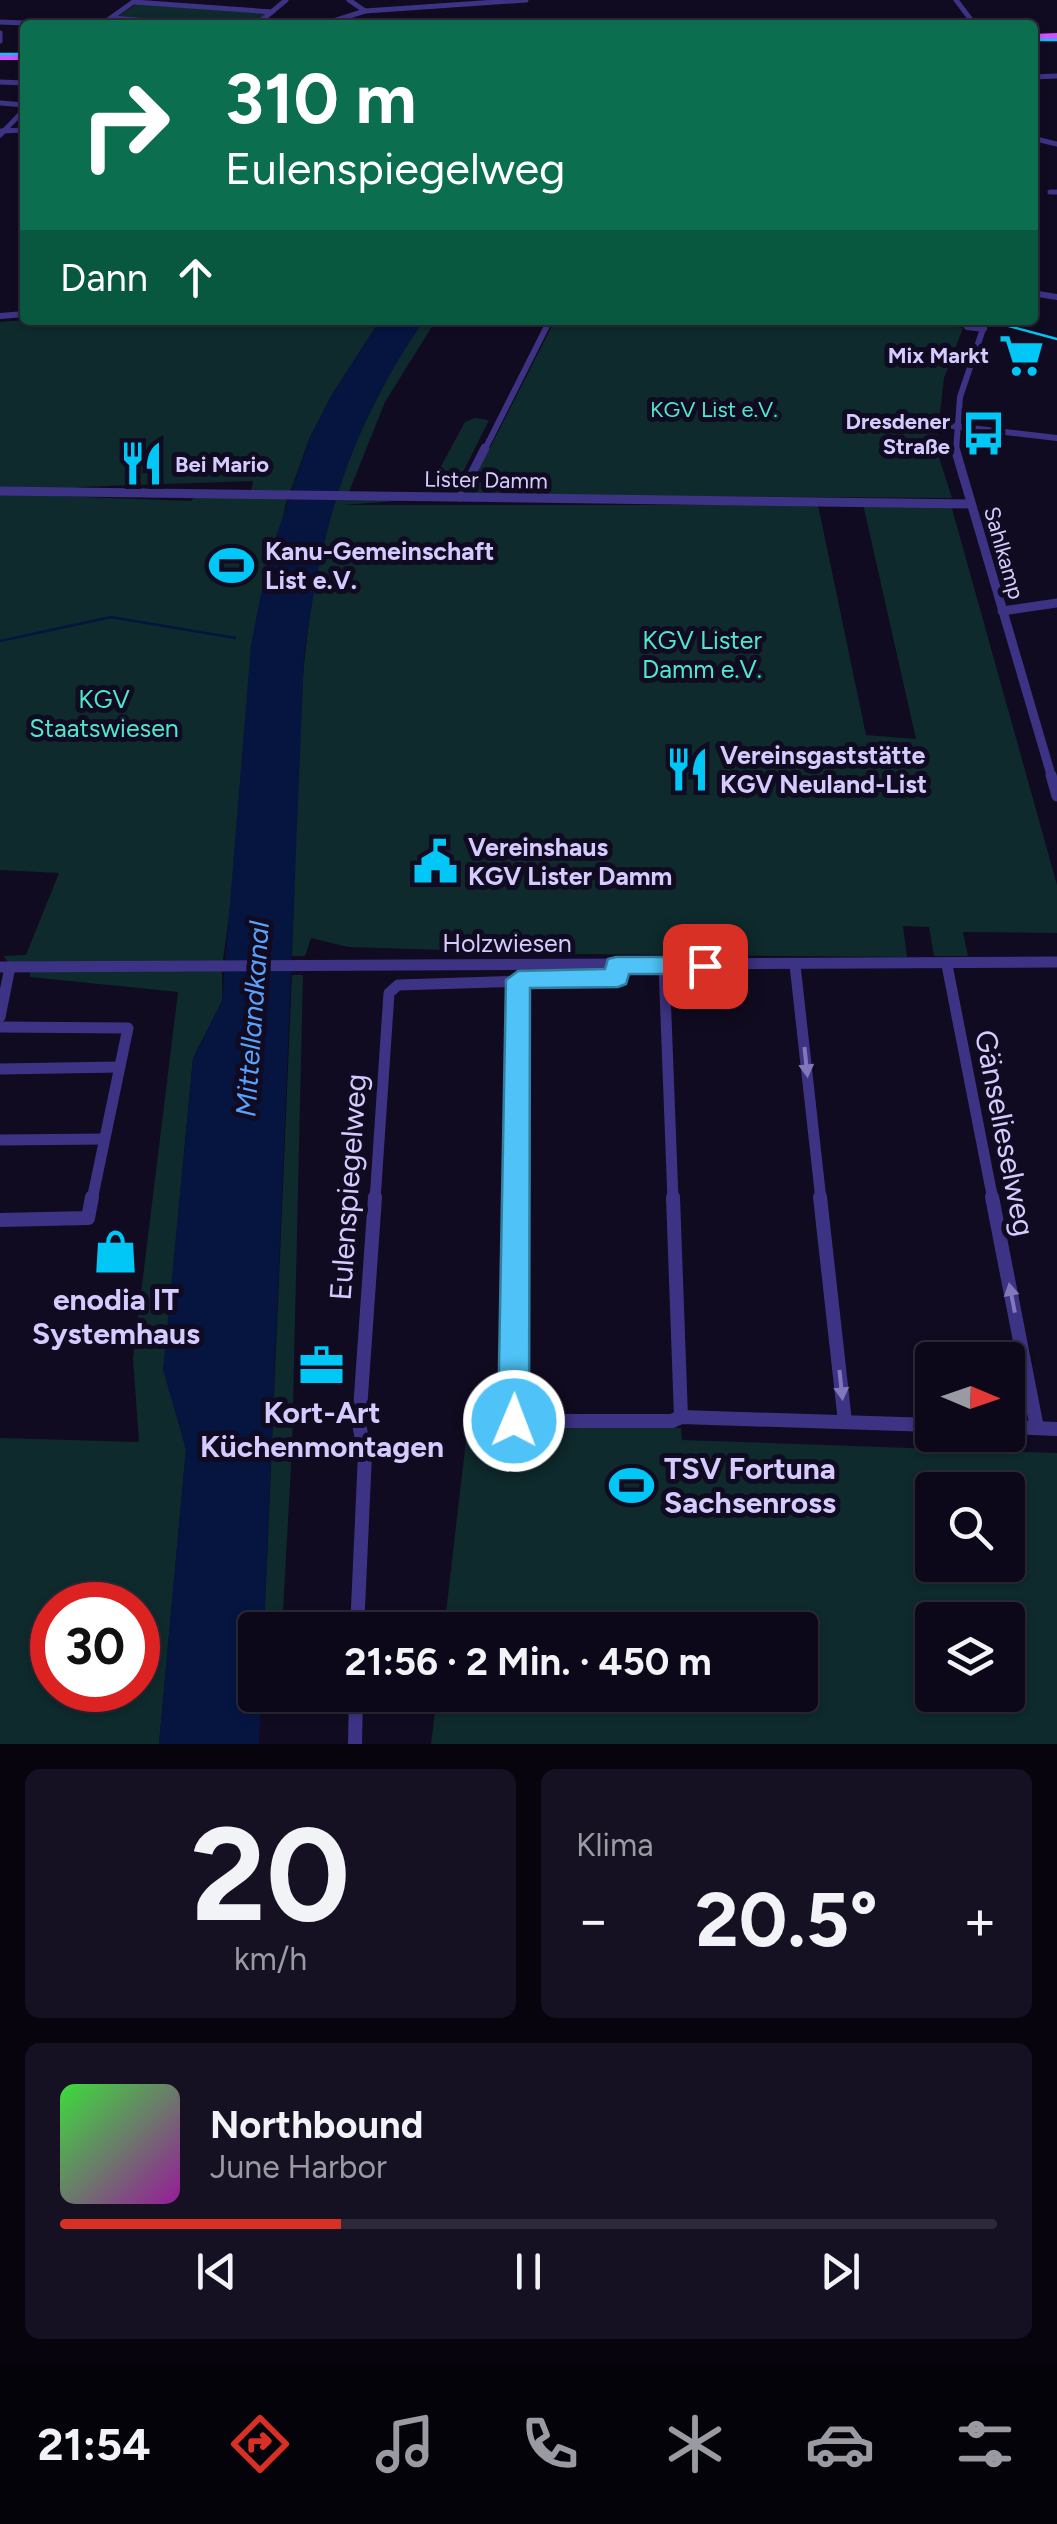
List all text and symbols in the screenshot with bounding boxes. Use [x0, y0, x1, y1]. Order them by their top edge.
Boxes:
text: 310 m [225, 56, 417, 141]
icon: right [60, 60, 190, 190]
text: Eulenspiegelweg [225, 141, 566, 195]
icon: ahead [168, 250, 223, 305]
text: Dann [60, 255, 148, 301]
supermarket icon: Mix Markt [998, 331, 1046, 379]
place label: Mix Markt [888, 342, 989, 369]
park label: KGV List e.V. [650, 396, 778, 423]
place label: Dresdener Straße [846, 408, 951, 460]
bus stop icon: Dresdener Straße [959, 410, 1007, 458]
restaurant icon: Bei Mario [118, 440, 166, 488]
place label: Bei Mario [175, 451, 269, 478]
street label: Lister Damm [424, 465, 548, 495]
street label: Sahlkamp [978, 504, 1030, 602]
place label: Kanu-Gemeinschaft List e.V. [265, 536, 494, 595]
sports icon: Kanu-Gemeinschaft List e.V. [208, 541, 256, 589]
park label: KGV Lister Damm e.V. [642, 625, 762, 684]
park label: KGV Staatswiesen [29, 684, 179, 743]
place label: Vereinsgaststätte KGV Neuland-List [720, 740, 927, 799]
restaurant icon: Vereinsgaststätte KGV Neuland-List [663, 745, 711, 793]
place label: Vereinshaus KGV Lister Damm [468, 832, 672, 891]
public building icon: Vereinshaus KGV Lister Damm [411, 837, 459, 885]
water label: Mittellandkanal [228, 919, 276, 1118]
pin [663, 924, 748, 1009]
street label: Holzwiesen [442, 928, 572, 958]
icon: arrive [678, 939, 733, 994]
street label: Gänselieselweg [967, 1027, 1043, 1239]
one-way arrow [798, 1047, 814, 1079]
street label: Eulenspiegelweg [322, 1072, 374, 1302]
shop icon: enodia IT Systemhaus [92, 1228, 140, 1276]
place label: enodia IT Systemhaus [32, 1281, 200, 1352]
one-way arrow [1003, 1282, 1019, 1313]
office icon: Kort-Art Küchenmontagen [298, 1341, 346, 1389]
north arrow [915, 1342, 1025, 1452]
map controls [915, 1342, 1025, 1712]
position arrow [462, 1369, 566, 1473]
one-way arrow [833, 1370, 849, 1402]
place label: Kort-Art Küchenmontagen [200, 1394, 444, 1465]
place label: TSV Fortuna Sachsenross [664, 1450, 836, 1521]
sports icon: TSV Fortuna Sachsenross [607, 1461, 655, 1509]
button: search [915, 1472, 1025, 1582]
speed limit sign: 30 [30, 1582, 160, 1712]
button: layers [915, 1602, 1025, 1712]
text: 21:56 · 2 Min. · 450 m [344, 1639, 712, 1685]
text: 20 [191, 1797, 350, 1953]
text: Klima [576, 1826, 654, 1864]
text: 20.5° [695, 1875, 878, 1965]
text: − [576, 1887, 610, 1953]
text: + [963, 1887, 997, 1953]
text: km/h [234, 1940, 307, 1978]
text: Northbound [210, 2102, 423, 2148]
text: June Harbor [210, 2148, 387, 2186]
icon: previous [189, 2244, 244, 2299]
icon: pause [501, 2244, 556, 2299]
icon: next [813, 2244, 868, 2299]
icon: directions [225, 2409, 295, 2479]
icon: music [370, 2409, 440, 2479]
icon: phone [515, 2409, 585, 2479]
icon: climate [660, 2409, 730, 2479]
icon: car [805, 2409, 875, 2479]
icon: filters [950, 2409, 1020, 2479]
text: 21:54 [37, 2417, 151, 2471]

